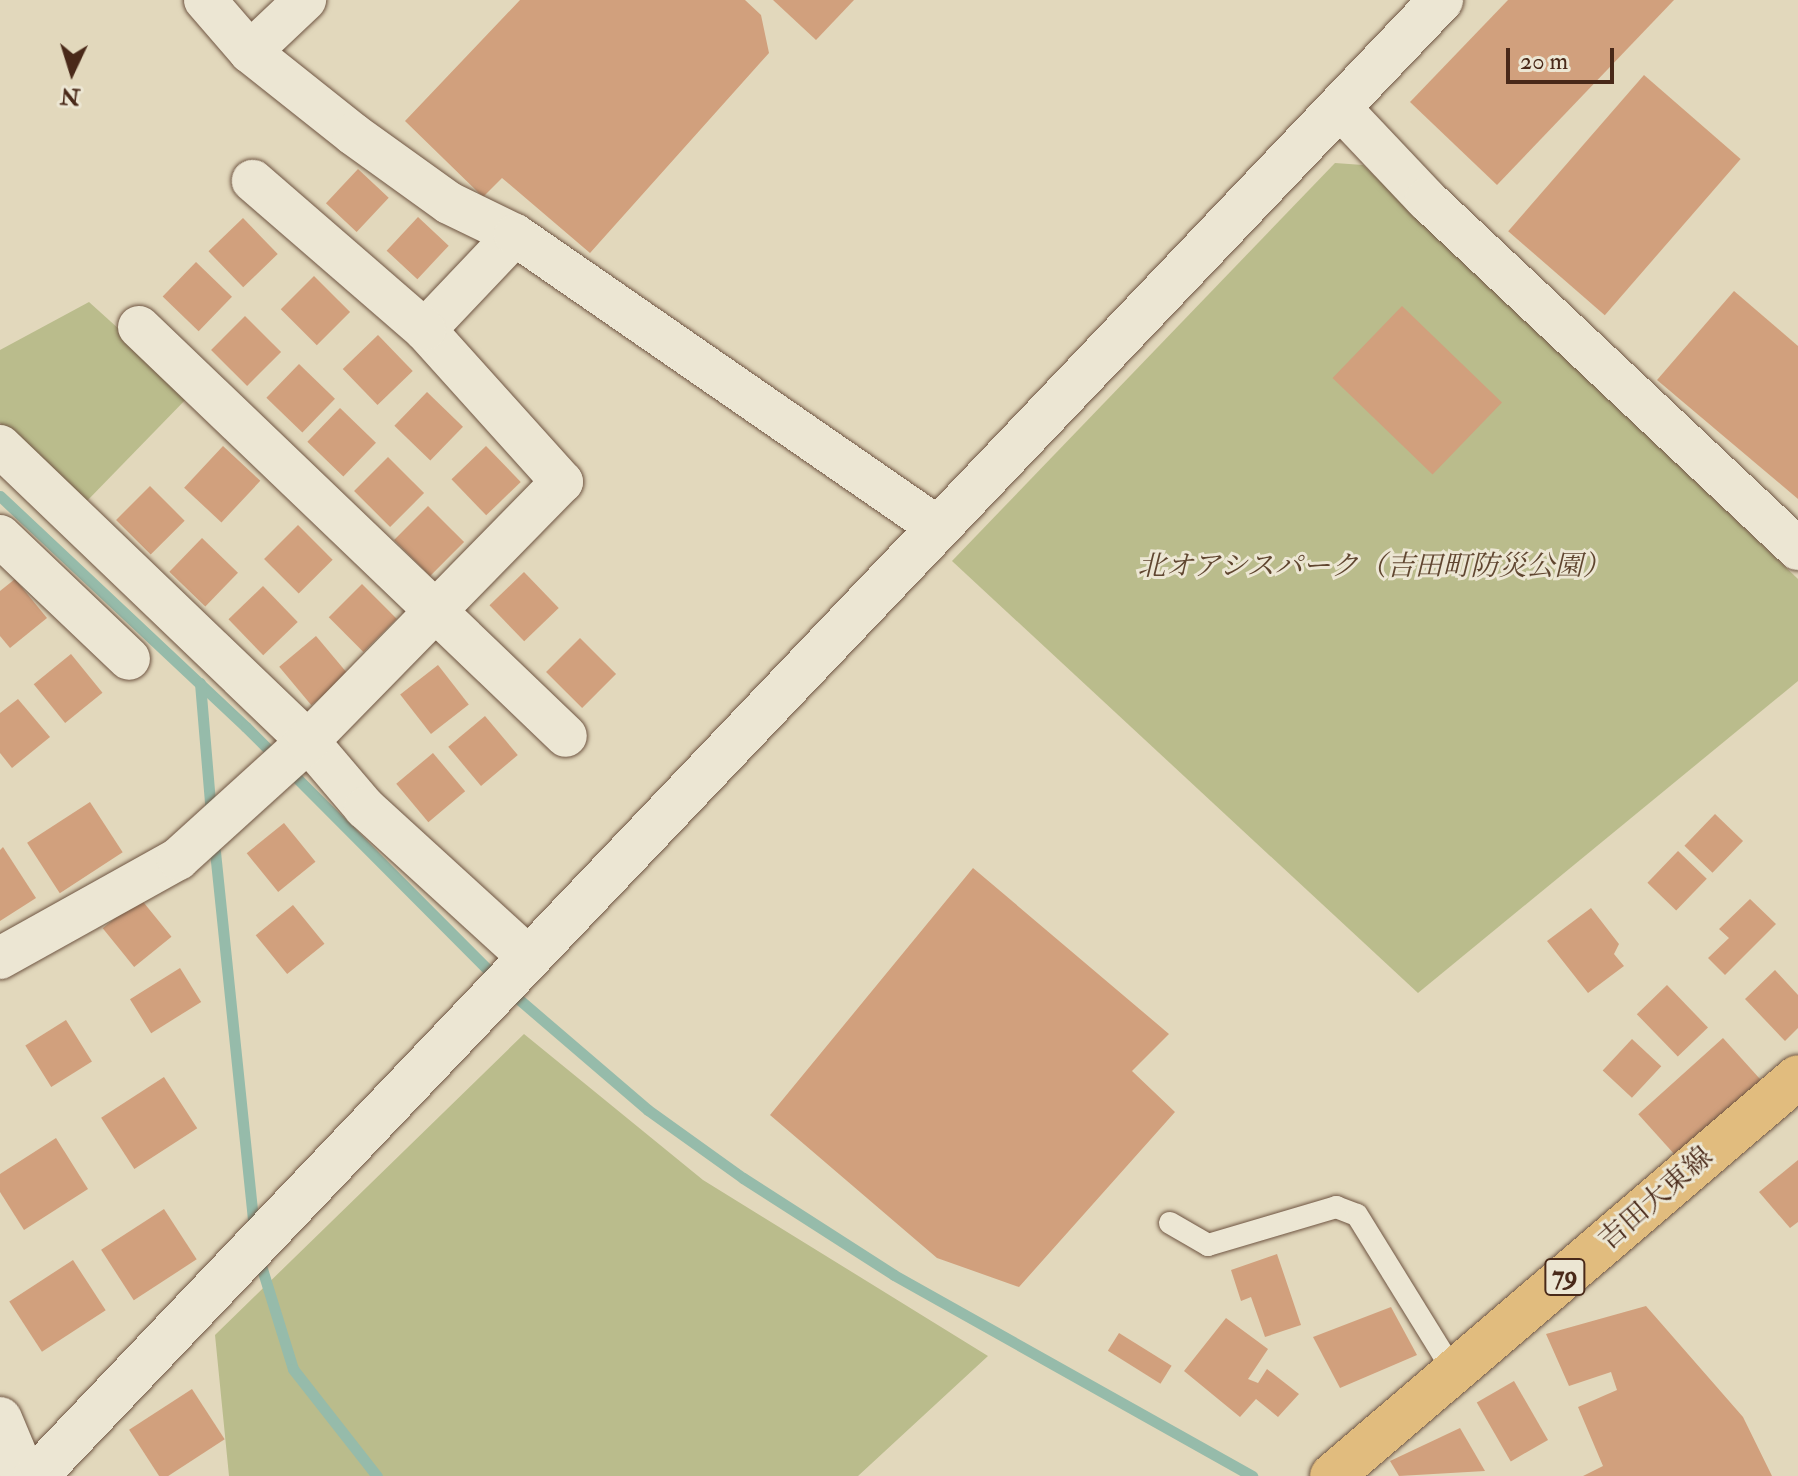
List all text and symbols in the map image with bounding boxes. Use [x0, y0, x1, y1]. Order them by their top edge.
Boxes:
north arrow [32, 32, 112, 112]
scale bar [1510, 32, 1618, 82]
text: 20 m [1520, 46, 1568, 77]
text: N [60, 81, 81, 111]
park label: 北オアシスパーク（吉田町防災公園） [1136, 550, 1612, 584]
street label: 吉田大東線 [1592, 1140, 1720, 1258]
road number: 79 [1543, 1255, 1587, 1299]

